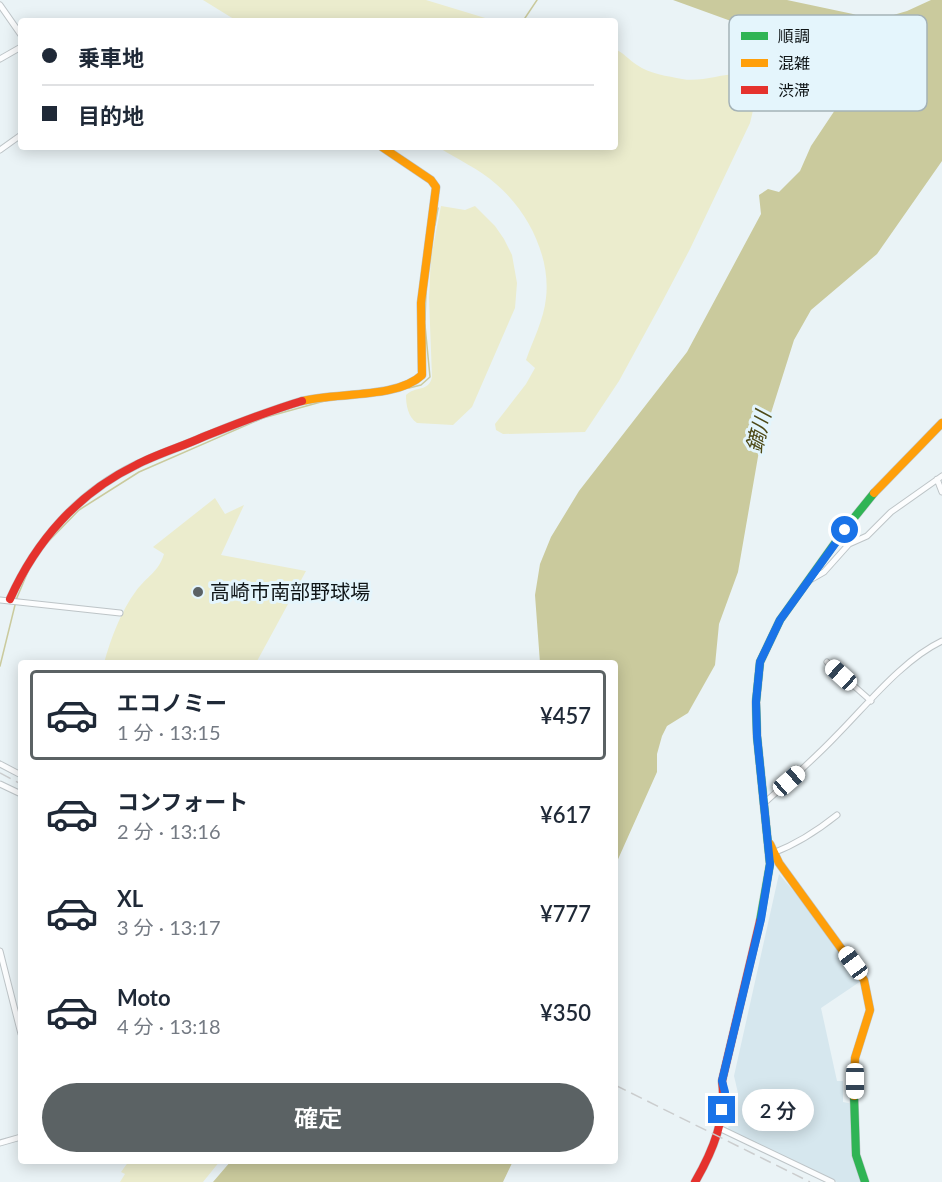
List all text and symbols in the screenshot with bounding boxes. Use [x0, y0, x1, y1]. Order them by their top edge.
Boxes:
legend [729, 15, 927, 111]
text: 順調 [778, 26, 810, 45]
text: 乗車地 [78, 44, 144, 71]
text: 混雑 [778, 53, 810, 72]
text: 渋滞 [778, 80, 810, 99]
text: 目的地 [78, 102, 144, 129]
water label: 鏑川 [740, 406, 775, 455]
route start [831, 516, 858, 543]
place label: 高崎市南部野球場 [210, 579, 370, 603]
marker: 高崎市南部野球場 [191, 585, 205, 599]
car [822, 656, 860, 694]
icon: car [45, 688, 99, 742]
text: エコノミー [117, 689, 227, 716]
text: ¥457 [540, 702, 591, 729]
text: 1 分 · 13:15 [117, 720, 221, 744]
car [770, 762, 808, 800]
icon: car [45, 787, 99, 841]
text: コンフォート [117, 788, 248, 815]
text: ¥617 [540, 801, 591, 828]
text: 2 分 · 13:16 [117, 819, 221, 843]
text: XL [117, 885, 143, 912]
icon: car [45, 886, 99, 940]
text: ¥777 [540, 900, 591, 927]
text: 3 分 · 13:17 [117, 915, 221, 939]
car [835, 943, 871, 983]
text: Moto [117, 984, 171, 1011]
icon: car [45, 985, 99, 1039]
text: ¥350 [540, 999, 591, 1026]
text: 4 分 · 13:18 [117, 1014, 221, 1038]
car [846, 1063, 864, 1099]
button: 確定 [42, 1083, 594, 1152]
callout: 2 分 [743, 1089, 815, 1131]
route end [708, 1096, 735, 1123]
text: 2 分 [760, 1098, 796, 1122]

